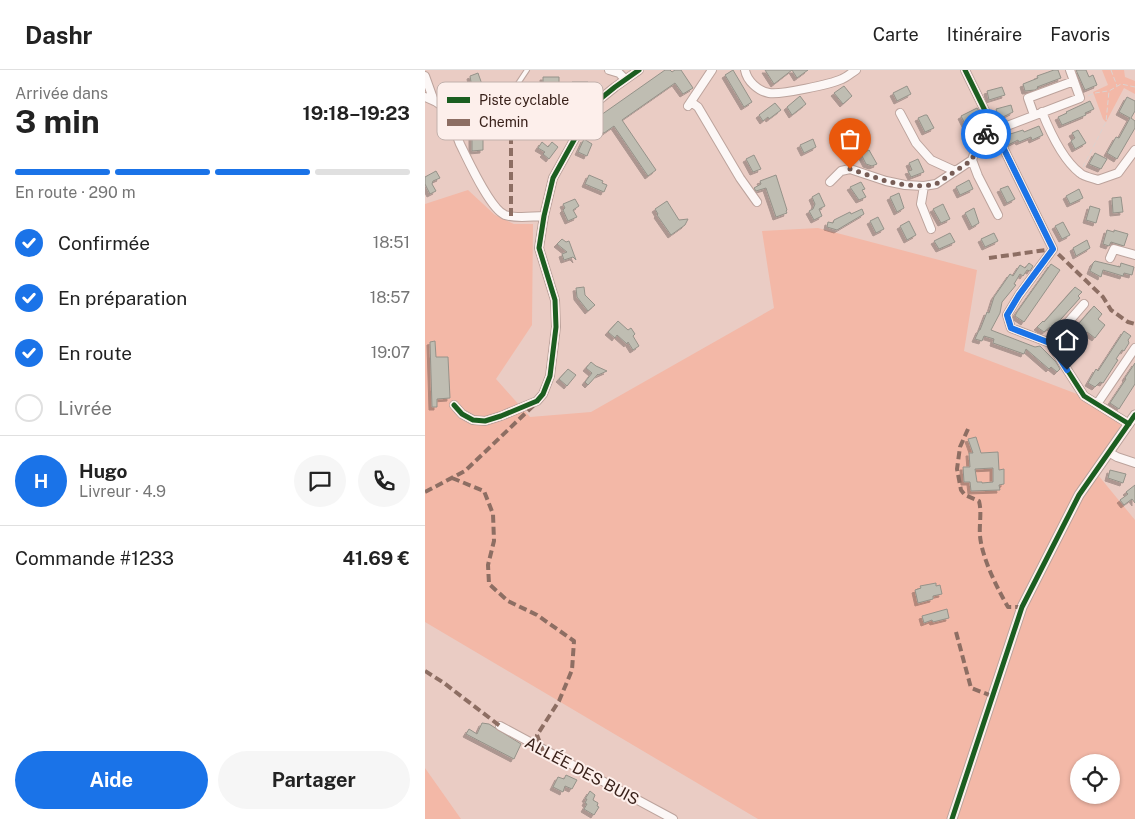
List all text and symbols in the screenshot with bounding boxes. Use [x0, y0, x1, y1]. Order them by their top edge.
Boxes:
text: Dashr [25, 21, 93, 49]
text: Carte [873, 24, 919, 45]
text: Itinéraire [947, 24, 1022, 45]
text: Favoris [1050, 24, 1110, 45]
legend [437, 82, 603, 140]
text: Arrivée dans [15, 84, 108, 103]
text: Piste cyclable [479, 92, 569, 108]
text: 19:18–19:23 [303, 102, 410, 124]
text: 3 min [15, 103, 100, 140]
courier [961, 109, 1011, 159]
text: Chemin [479, 114, 528, 130]
pin [829, 118, 871, 169]
icon: bike [972, 120, 1000, 148]
icon: bag [836, 125, 864, 153]
text: En route · 290 m [15, 183, 136, 202]
icon: check [15, 229, 43, 257]
text: Confirmée [58, 232, 150, 254]
text: 18:51 [373, 233, 410, 252]
icon: check [15, 284, 43, 312]
text: En préparation [58, 287, 187, 309]
text: 18:57 [370, 288, 410, 307]
pin [1046, 319, 1088, 370]
icon: home [1053, 326, 1081, 354]
icon: check [15, 339, 43, 367]
text: En route [58, 342, 132, 364]
text: 19:07 [371, 343, 410, 362]
text: Livrée [58, 397, 112, 419]
button: chat [294, 455, 346, 507]
button: phone [358, 455, 410, 507]
text: Hugo [79, 460, 128, 482]
text: H [34, 470, 48, 492]
text: Livreur · 4.9 [79, 482, 166, 501]
text: Commande #1233 [15, 547, 174, 569]
text: 41.69 € [343, 547, 410, 569]
street label: ALLÉE DES BUIS [522, 732, 643, 809]
button: Aide [15, 751, 208, 809]
button: Partager [218, 751, 410, 809]
map controls [1070, 754, 1120, 804]
button: locate [1070, 754, 1120, 804]

